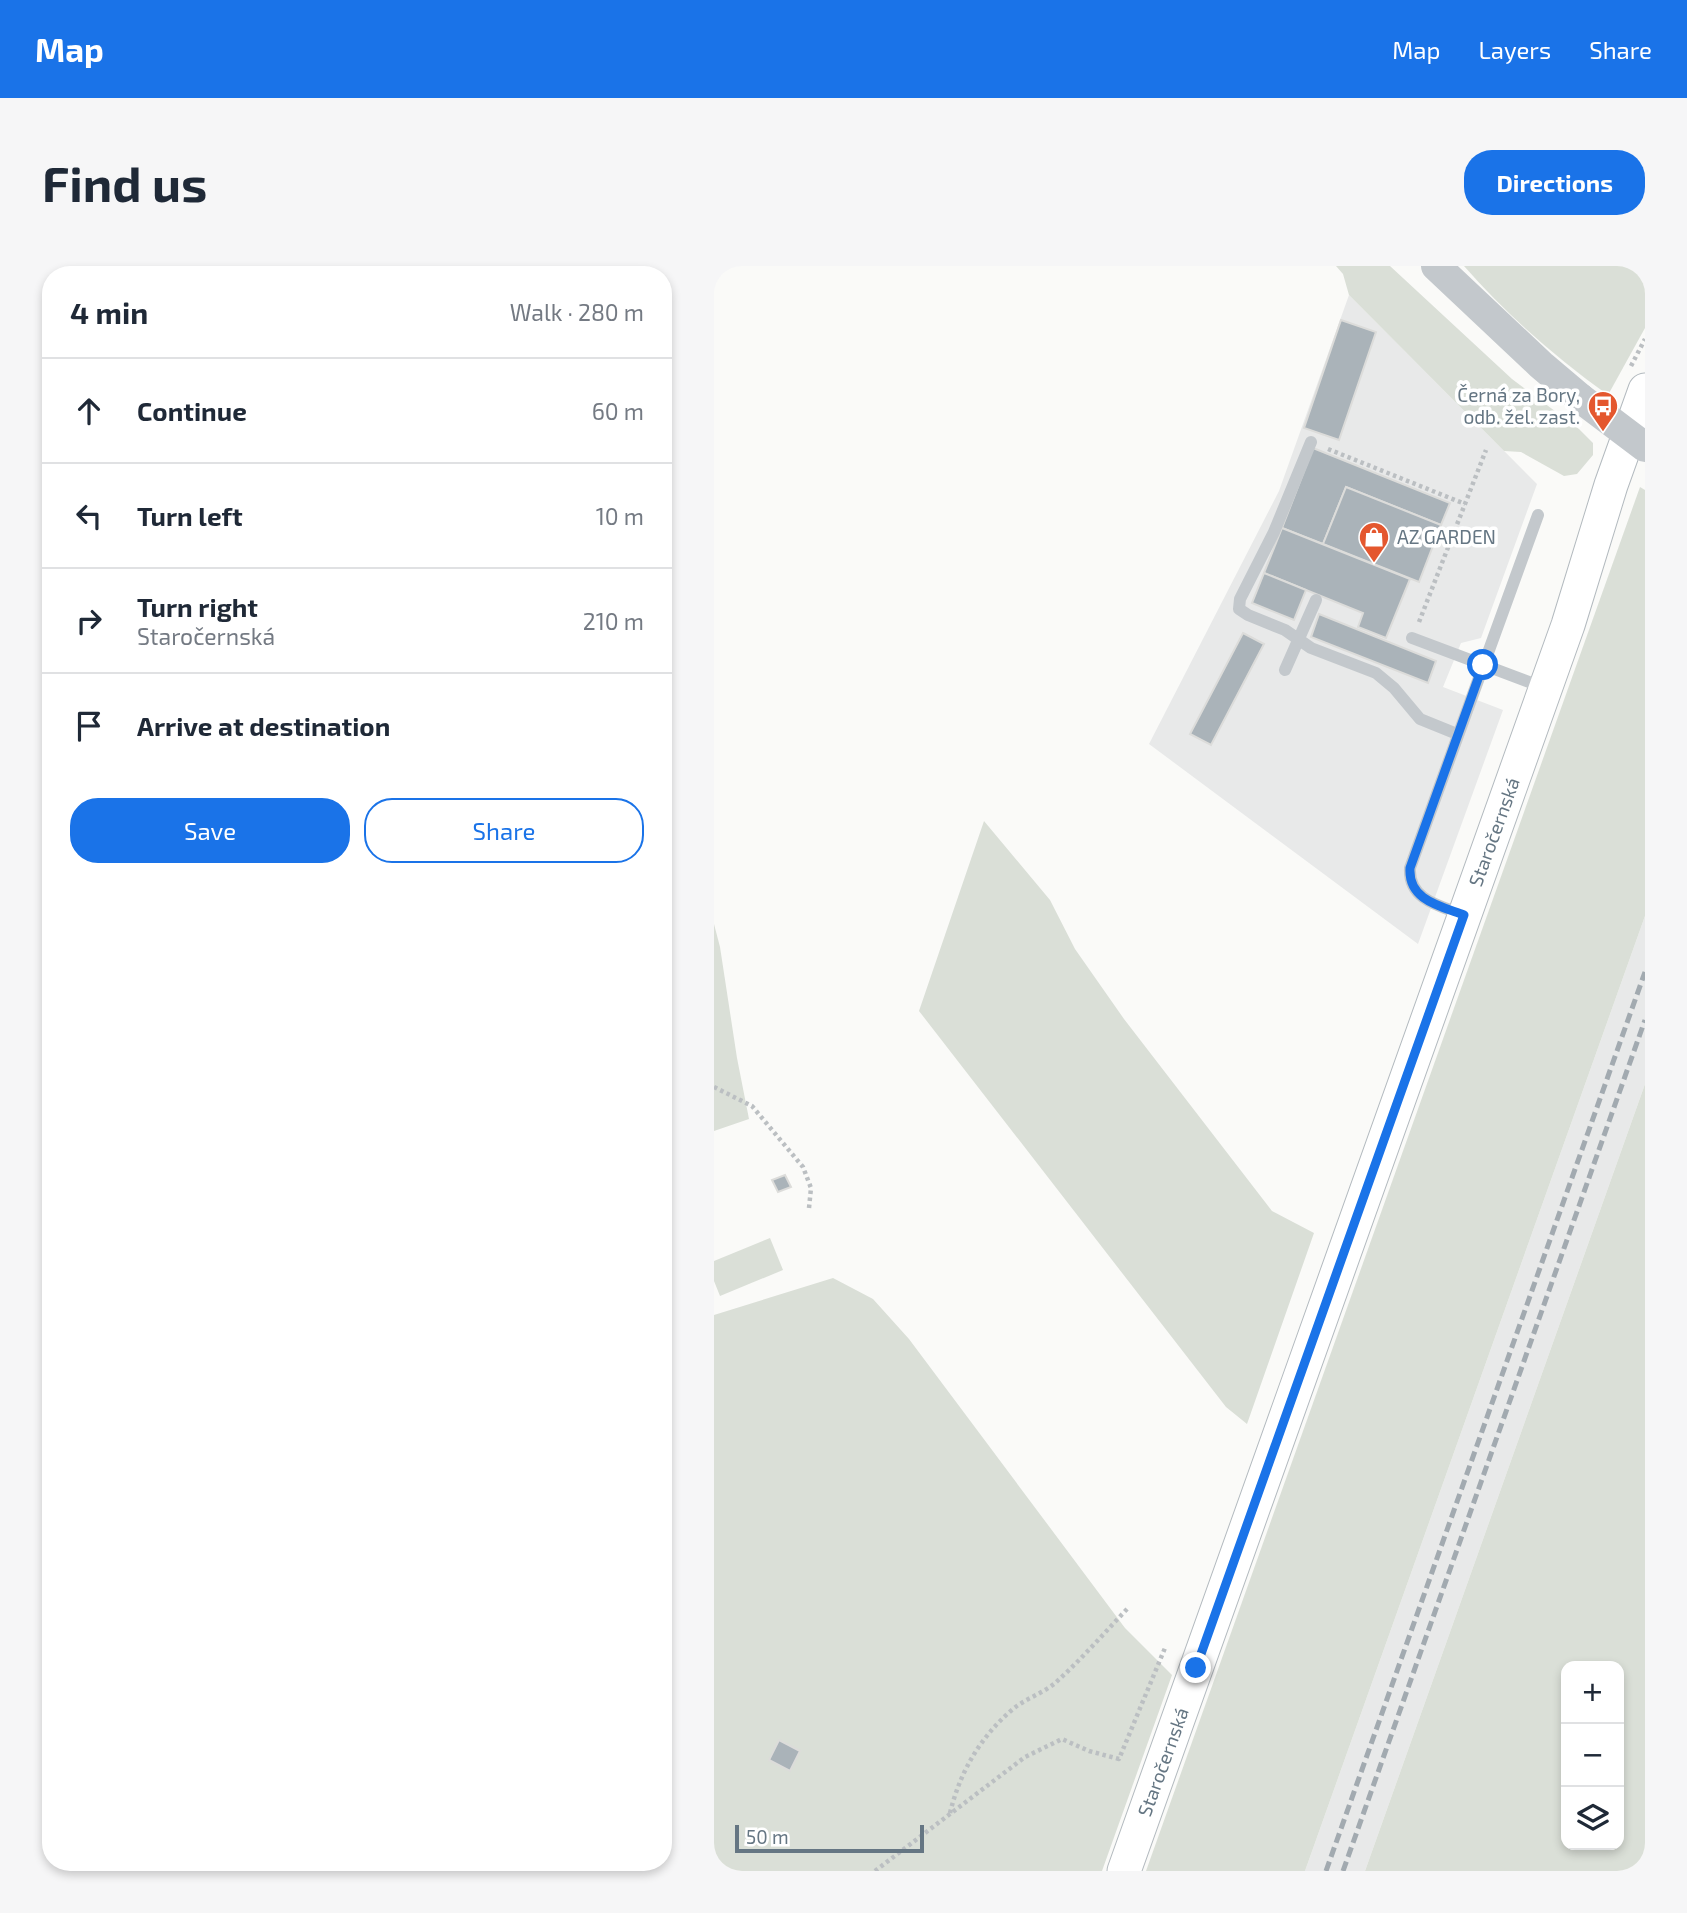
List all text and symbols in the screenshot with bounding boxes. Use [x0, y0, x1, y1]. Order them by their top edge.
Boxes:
text: Map [35, 29, 104, 69]
text: Map [1392, 35, 1440, 64]
text: Layers [1478, 35, 1551, 64]
text: Share [1589, 35, 1652, 64]
button: Directions [1464, 150, 1645, 215]
text: Find us [42, 153, 207, 212]
text: 4 min [70, 294, 148, 330]
text: Walk · 280 m [510, 298, 644, 326]
place label: Černá za Bory, odb. žel. zast. [1457, 383, 1580, 428]
bus stop icon: Černá za Bory, odb. žel. zast. [1586, 389, 1620, 433]
icon: ahead [70, 392, 108, 430]
text: Continue [137, 395, 247, 426]
text: 60 m [592, 397, 644, 425]
icon: left [70, 497, 108, 535]
text: Turn left [137, 500, 243, 531]
text: 10 m [596, 502, 644, 530]
shop icon: AZ GARDEN [1357, 520, 1391, 564]
place label: AZ GARDEN [1397, 525, 1496, 548]
text: Turn right [137, 591, 258, 622]
icon: right [70, 602, 108, 640]
text: 210 m [583, 607, 644, 635]
text: Staročernská [137, 622, 275, 650]
route start [1467, 649, 1498, 680]
icon: arrive [70, 707, 108, 745]
text: Arrive at destination [137, 710, 390, 741]
street label: Staročernská [1463, 774, 1524, 889]
button: Save [70, 798, 350, 863]
button: Share [364, 798, 644, 863]
route end [1180, 1652, 1211, 1683]
map controls [1561, 1661, 1624, 1850]
button: + [1561, 1661, 1624, 1724]
street label: Staročernská [1132, 1704, 1193, 1819]
button: − [1561, 1724, 1624, 1787]
button: layers [1561, 1787, 1624, 1850]
scale bar [735, 1822, 924, 1854]
text: 50 m [746, 1825, 789, 1848]

